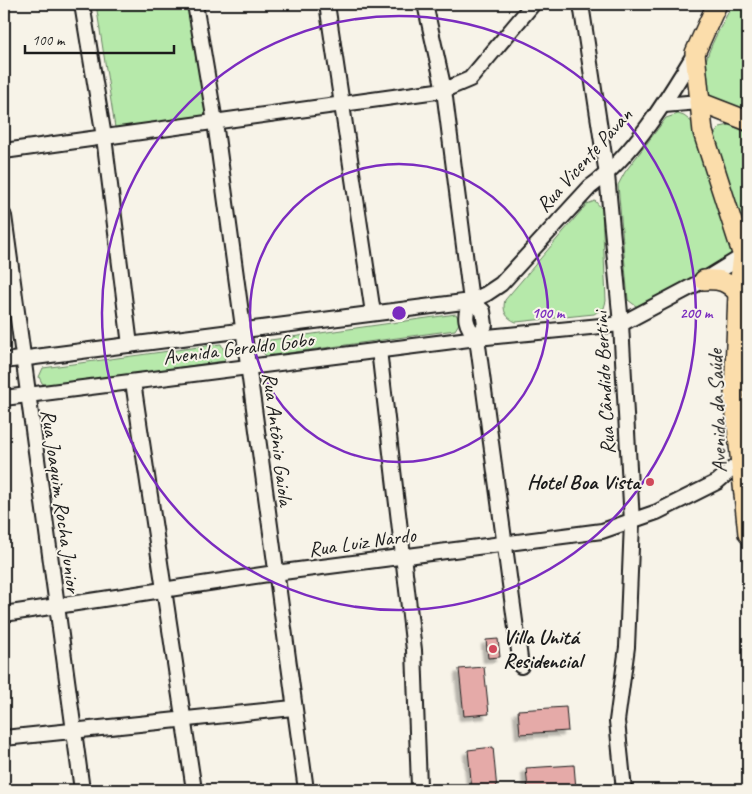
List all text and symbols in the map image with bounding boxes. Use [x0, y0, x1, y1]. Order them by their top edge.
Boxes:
scale bar [25, 22, 174, 54]
text: 100 m [32, 31, 66, 50]
street label: Rua Vicente Pavan [530, 102, 638, 218]
centre of rings [390, 304, 408, 322]
text: 100 m [532, 304, 566, 323]
text: 200 m [680, 304, 714, 323]
street label: Rua Cândido Bertini [587, 308, 621, 455]
street label: Avenida Geraldo Gobo [161, 326, 317, 370]
street label: Avenida da Saúde [702, 347, 732, 473]
street label: Rua Antônio Gaiola [257, 371, 299, 510]
street label: Rua Joaquim Rocha Junior [35, 408, 87, 596]
place label: Hotel Boa Vista [527, 469, 642, 495]
marker: Hotel Boa Vista [644, 476, 656, 488]
street label: Rua Luiz Nardo [307, 521, 419, 562]
place label: Villa Unitá Residencial [503, 624, 586, 674]
marker: Villa Unitá Residencial [487, 643, 499, 655]

